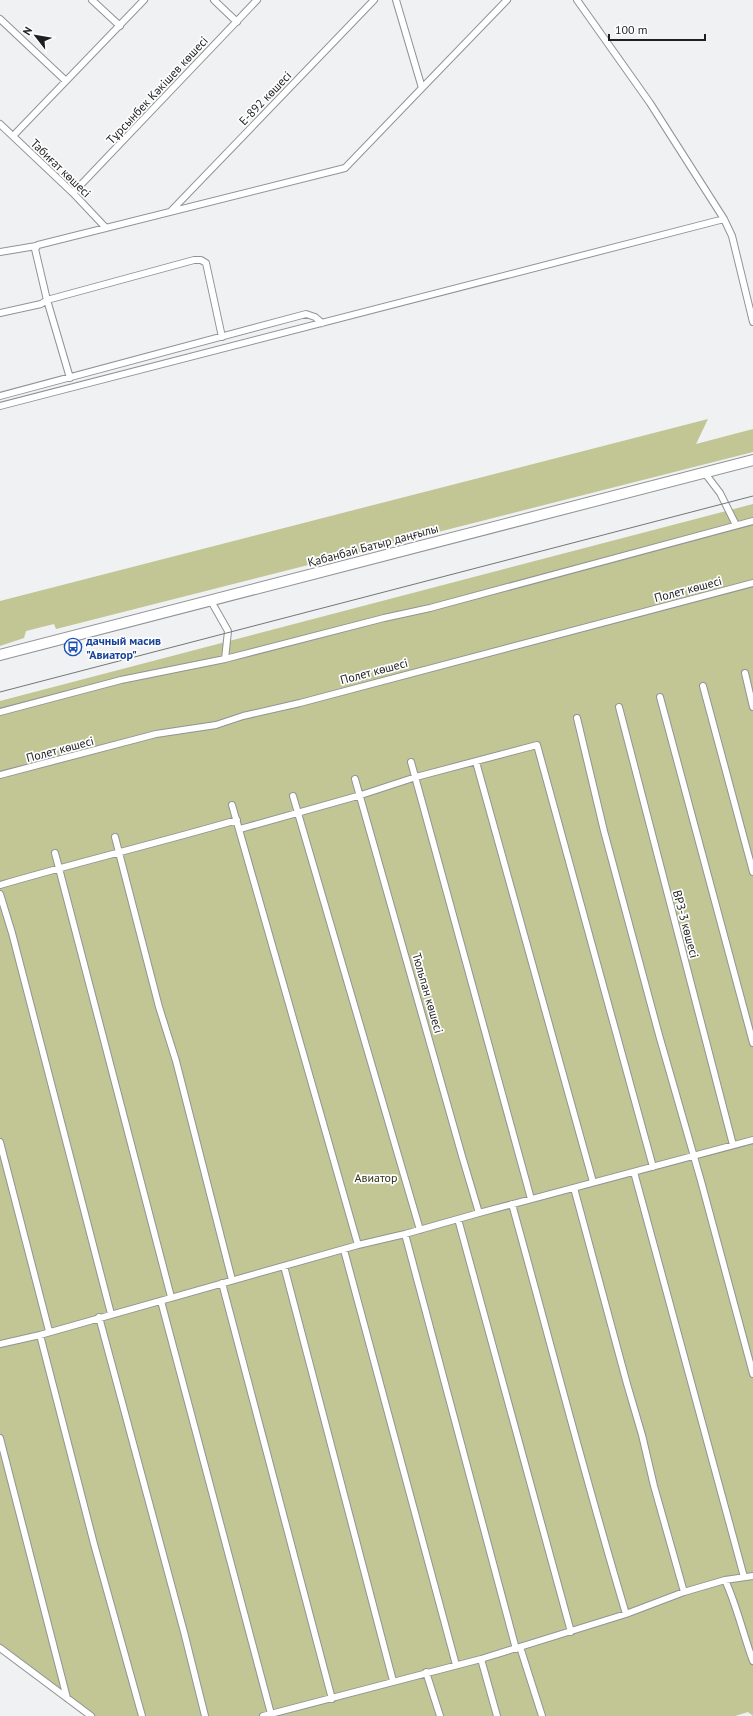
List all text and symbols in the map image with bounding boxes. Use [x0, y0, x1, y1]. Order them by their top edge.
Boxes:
north arrow [16, 16, 56, 56]
scale bar [609, 16, 705, 42]
text: 100 m [615, 22, 648, 37]
text: N [20, 24, 35, 38]
street label: Тұрсынбек Кәкішев көшесі [103, 33, 211, 147]
street label: Е-892 көшесі [236, 68, 294, 128]
street label: Табиғат көшесі [28, 136, 94, 200]
street label: Қабанбай Батыр даңғылы [306, 520, 440, 570]
street label: Полет көшесі [653, 573, 723, 605]
place label: дачный масив "Авиатор" [85, 633, 161, 662]
bus stop icon: дачный масив "Авиатор" [63, 637, 83, 657]
street label: Полет көшесі [339, 655, 409, 687]
street label: Полет көшесі [25, 733, 95, 765]
street label: ВРЗ-3 көшесі [670, 888, 702, 960]
street label: Тюльпан көшесі [409, 951, 447, 1035]
park label: Авиатор [354, 1170, 398, 1185]

